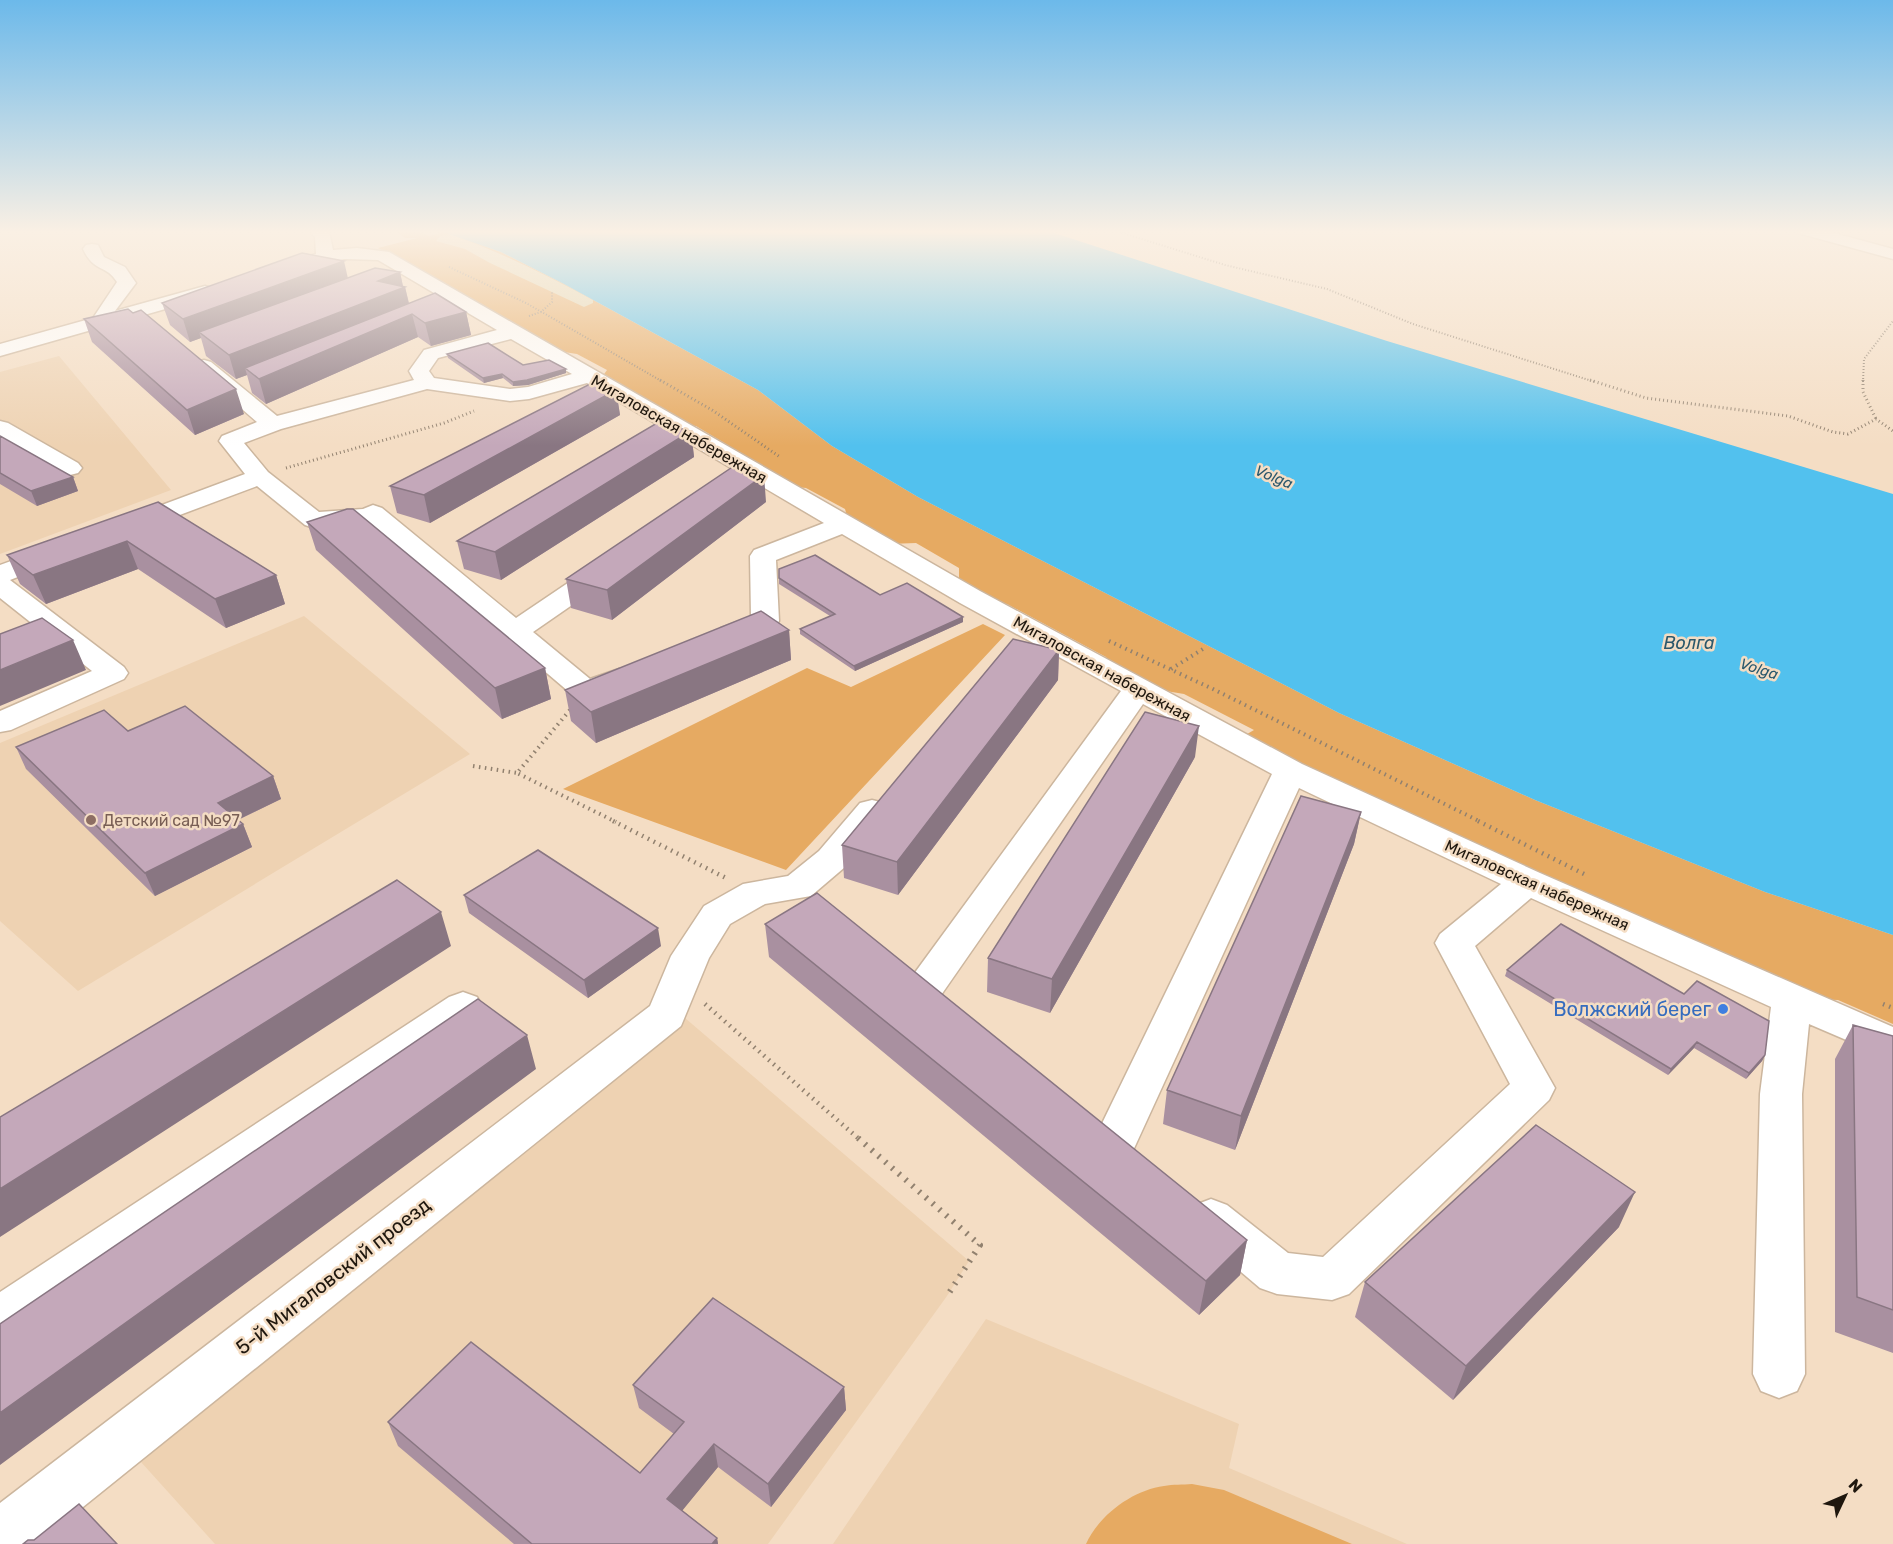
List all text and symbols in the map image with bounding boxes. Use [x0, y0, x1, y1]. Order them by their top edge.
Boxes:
street label: Мигаловская набережная [588, 371, 770, 487]
water label: Volga [1253, 461, 1296, 493]
street label: Мигаловская набережная [1010, 612, 1194, 726]
water label: Волга [1664, 632, 1715, 654]
water label: Volga [1738, 654, 1781, 684]
place label: Детский сад №97 [103, 811, 240, 830]
marker: Детский сад №97 [84, 813, 98, 827]
street label: Мигаловская набережная [1442, 836, 1632, 934]
place label: Волжский берег [1553, 997, 1711, 1021]
marker: Волжский берег [1716, 1002, 1730, 1016]
street label: 5-й Мигаловский проезд [231, 1193, 435, 1359]
north arrow [1815, 1466, 1875, 1526]
text: N [1845, 1475, 1866, 1497]

